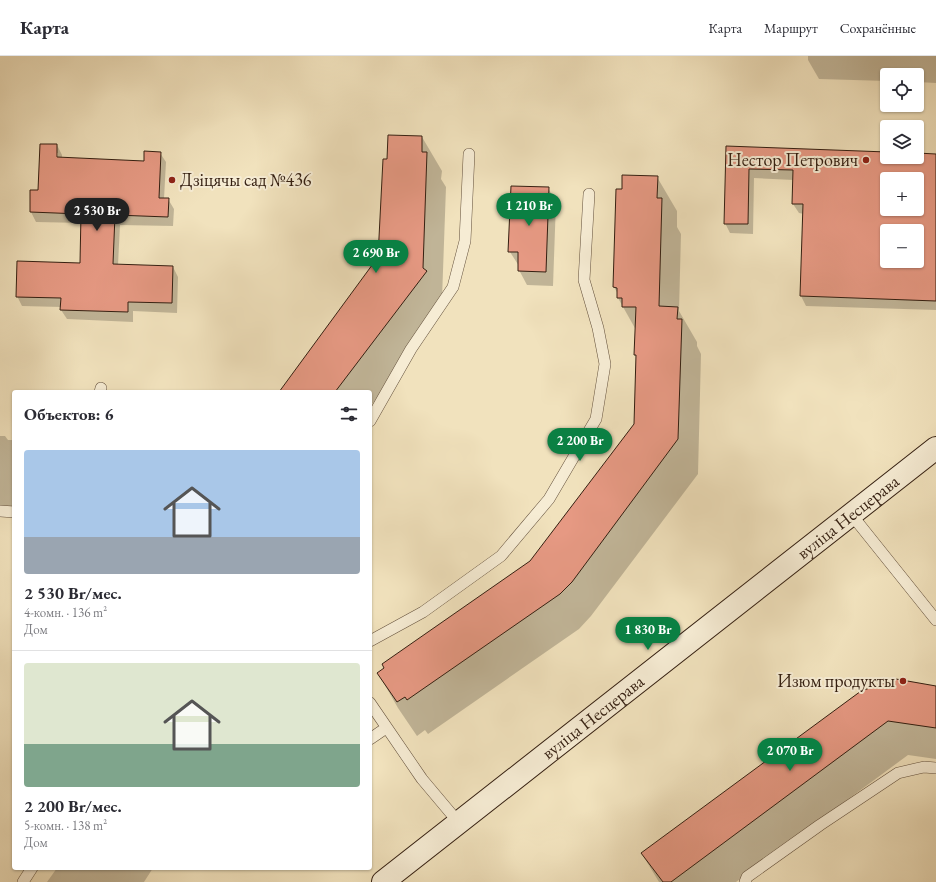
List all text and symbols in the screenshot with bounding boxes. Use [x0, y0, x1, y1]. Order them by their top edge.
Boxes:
text: Карта [20, 15, 69, 40]
text: Карта [709, 19, 742, 37]
text: Маршрут [764, 19, 818, 37]
text: Сохранённые [840, 19, 916, 37]
map controls [880, 68, 924, 268]
button: locate [880, 68, 924, 112]
button: layers [880, 120, 924, 164]
place label: Нестор Петрович [727, 148, 858, 171]
marker: Нестор Петрович [861, 155, 871, 165]
place label: Дзіцячы сад №436 [180, 168, 312, 191]
button: + [880, 172, 924, 216]
marker: Дзіцячы сад №436 [167, 175, 177, 185]
pin: 1 210 Br [488, 193, 570, 227]
text: 1 210 Br [505, 197, 553, 214]
pin: 2 530 Br [56, 198, 138, 232]
text: 2 530 Br [73, 202, 121, 219]
button: − [880, 224, 924, 268]
pin: 2 690 Br [335, 240, 417, 274]
text: 2 690 Br [352, 244, 400, 261]
text: Объектов: 6 [24, 403, 114, 425]
icon: filters [338, 403, 360, 425]
pin: 2 200 Br [539, 428, 621, 462]
text: 2 200 Br [556, 432, 604, 449]
street label: вуліца Несцерава [792, 469, 904, 564]
icon: home [156, 476, 228, 548]
text: 2 530 Br/мес. [24, 582, 122, 604]
text: 4-комн. · 136 m² [24, 604, 107, 621]
pin: 1 830 Br [607, 617, 689, 651]
text: Дом [24, 621, 48, 638]
text: 1 830 Br [624, 621, 672, 638]
street label: вуліца Несцерава [537, 669, 649, 764]
place label: Изюм продукты [777, 669, 895, 692]
marker: Изюм продукты [898, 676, 908, 686]
icon: home [156, 689, 228, 761]
pin: 2 070 Br [749, 738, 831, 772]
text: 2 070 Br [766, 742, 814, 759]
text: 2 200 Br/мес. [24, 795, 122, 817]
text: 5-комн. · 138 m² [24, 817, 107, 834]
text: Дом [24, 834, 48, 851]

